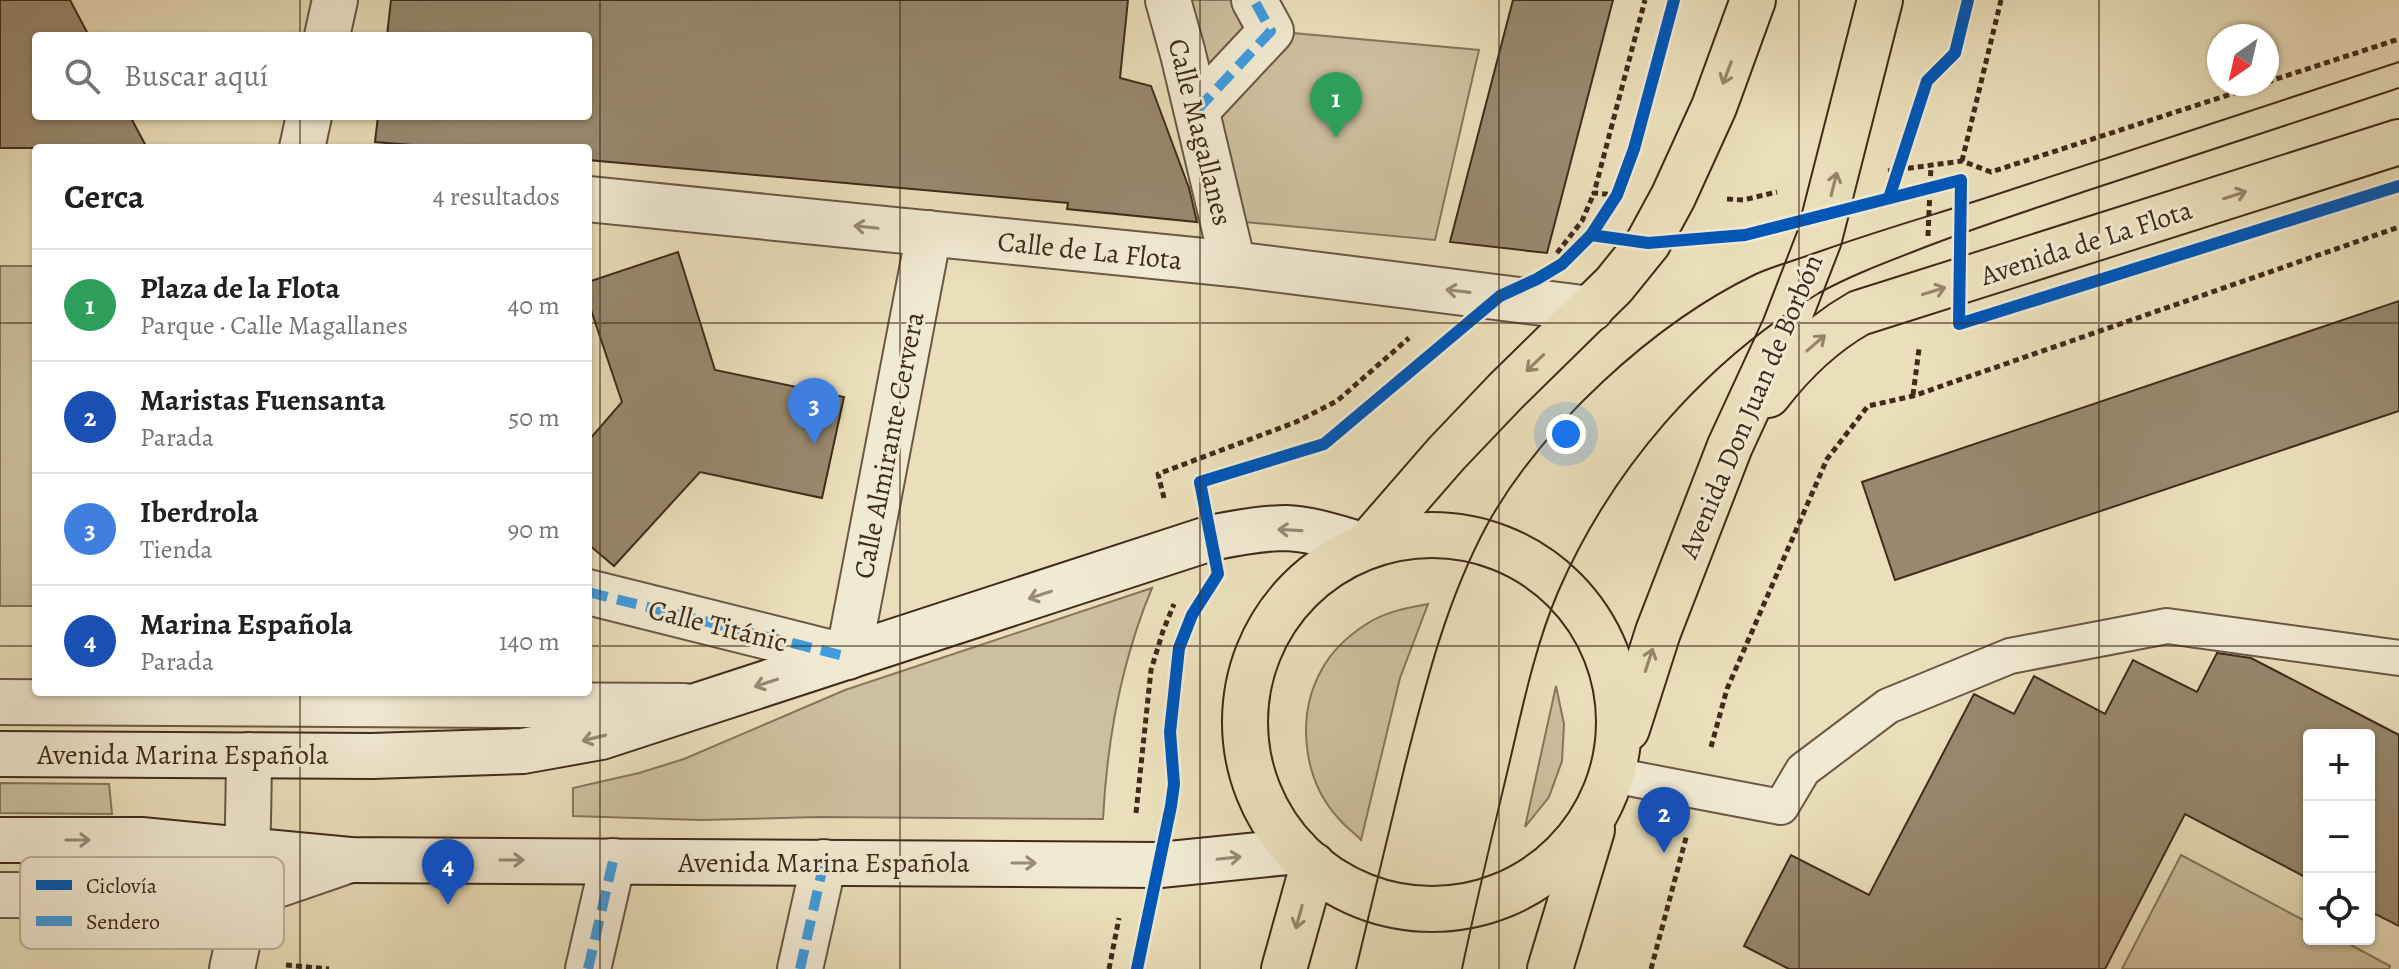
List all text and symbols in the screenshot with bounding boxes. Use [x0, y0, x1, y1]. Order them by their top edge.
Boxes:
north arrow [2207, 24, 2279, 96]
search box [32, 32, 592, 120]
street label: Calle Magallanes [1158, 35, 1242, 230]
icon: search [60, 54, 104, 98]
text: Buscar aquí [124, 56, 268, 96]
one-way arrow [1719, 60, 1733, 85]
pin: 1 [1310, 72, 1362, 138]
one-way arrow [1828, 172, 1843, 197]
text: Cerca [64, 173, 145, 220]
text: 4 resultados [433, 179, 560, 214]
one-way arrow [2222, 186, 2247, 201]
street label: Avenida de La Flota [1975, 191, 2197, 295]
one-way arrow [853, 219, 880, 234]
street label: Calle de La Flota [996, 222, 1184, 280]
street label: Avenida Don Juan de Borbón [1669, 249, 1832, 565]
text: Plaza de la Flota [140, 268, 340, 308]
one-way arrow [1921, 282, 1946, 297]
one-way arrow [1446, 283, 1471, 298]
text: 1 [85, 288, 95, 323]
text: 40 m [508, 288, 560, 323]
text: Parque · Calle Magallanes [140, 308, 408, 343]
street label: Calle Almirante Cervera [844, 309, 933, 582]
one-way arrow [1805, 334, 1825, 352]
one-way arrow [1525, 353, 1545, 372]
pin: 3 [788, 378, 840, 444]
text: Maristas Fuensanta [140, 380, 385, 420]
text: 2 [84, 400, 96, 435]
text: 50 m [508, 400, 560, 435]
your location [1546, 414, 1586, 454]
text: Parada [140, 420, 214, 455]
text: Iberdrola [140, 492, 259, 532]
text: 3 [84, 512, 96, 547]
text: 90 m [508, 512, 560, 547]
one-way arrow [1277, 522, 1304, 537]
text: Tienda [140, 532, 213, 567]
one-way arrow [1027, 588, 1052, 603]
street label: Calle Titánic [644, 590, 791, 662]
text: Marina Española [140, 604, 353, 644]
text: 4 [84, 624, 96, 659]
text: 140 m [499, 624, 560, 659]
text: Parada [140, 644, 214, 679]
one-way arrow [1642, 648, 1657, 673]
one-way arrow [753, 676, 779, 691]
map controls [2303, 729, 2375, 945]
button: + [2303, 729, 2375, 801]
one-way arrow [582, 731, 608, 746]
street label: Avenida Marina Española [36, 736, 329, 774]
pin: 2 [1638, 787, 1690, 853]
button: − [2303, 801, 2375, 873]
one-way arrow [64, 832, 91, 848]
pin: 4 [422, 839, 474, 905]
street label: Avenida Marina Española [677, 844, 970, 882]
one-way arrow [1215, 851, 1241, 866]
one-way arrow [498, 853, 525, 868]
one-way arrow [1010, 856, 1037, 871]
legend [20, 857, 284, 949]
text: Ciclovía [86, 871, 158, 901]
button: locate [2303, 873, 2375, 945]
one-way arrow [1290, 904, 1305, 930]
text: Sendero [86, 907, 160, 937]

